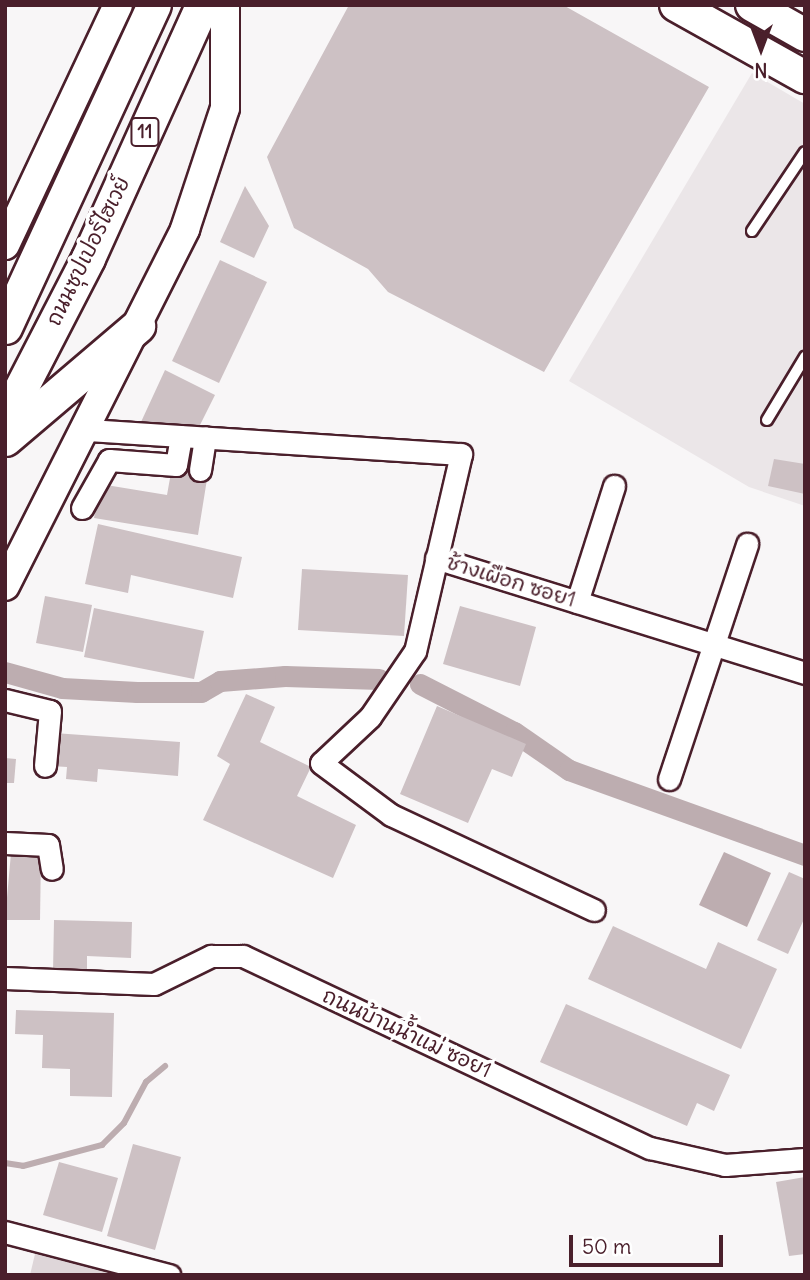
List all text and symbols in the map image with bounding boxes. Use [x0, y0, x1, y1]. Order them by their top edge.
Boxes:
north arrow [726, 14, 796, 84]
text: N [754, 58, 768, 82]
road number: 11 [129, 116, 161, 148]
street label: ถนนซุปเปอร์ไฮเวย์ [41, 172, 135, 330]
street label: ช้างเผือก ซอย1 [443, 549, 579, 613]
street label: ถนนบ้านน้ำแม่ ซอย1 [319, 983, 495, 1083]
scale bar [572, 1220, 726, 1264]
text: 50 m [582, 1233, 631, 1260]

